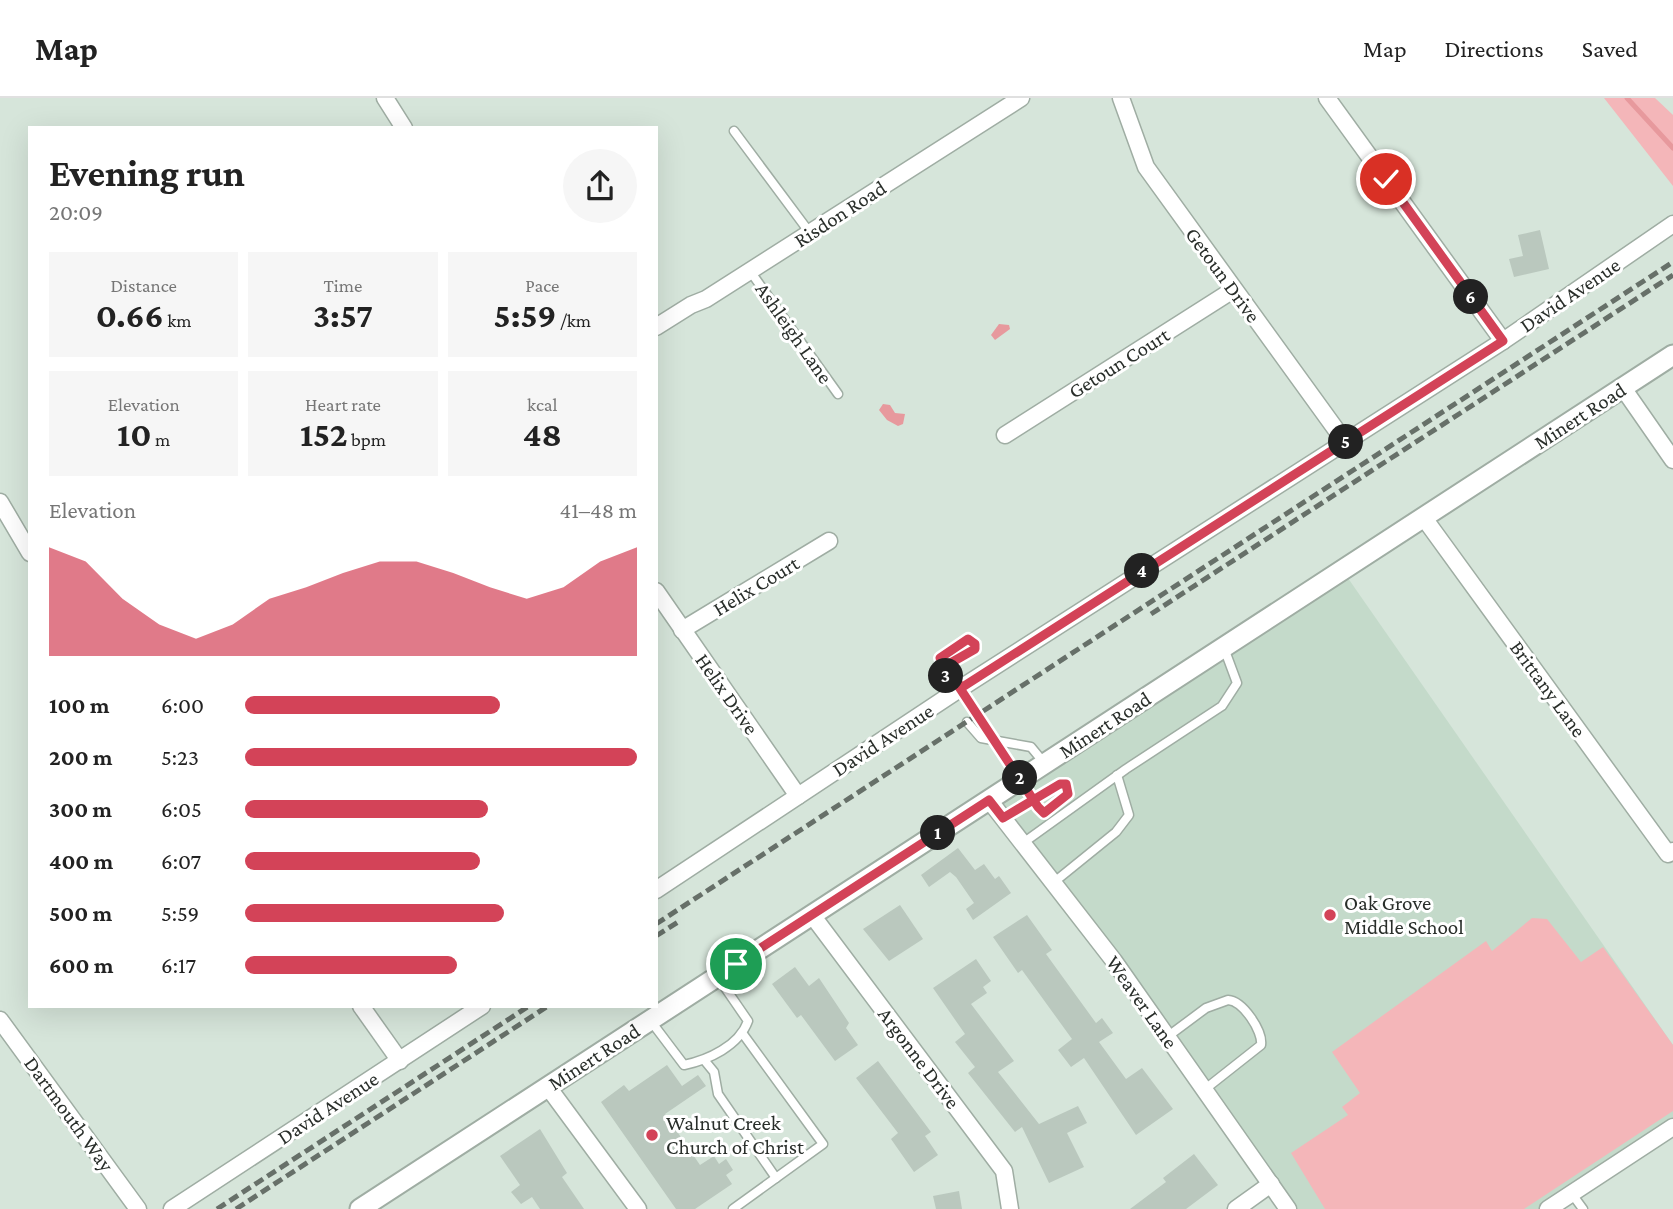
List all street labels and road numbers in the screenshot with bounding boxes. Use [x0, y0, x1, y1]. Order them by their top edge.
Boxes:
street label: Risdon Road [790, 175, 890, 253]
street label: Getoun Drive [1180, 223, 1266, 327]
street label: David Avenue [1515, 253, 1625, 337]
street label: Ashleigh Lane [750, 278, 838, 388]
street label: Getoun Court [1064, 322, 1175, 403]
street label: Minert Road [1530, 378, 1630, 454]
street label: Helix Court [709, 550, 804, 621]
street label: Brittany Lane [1505, 636, 1591, 742]
street label: Helix Drive [690, 649, 764, 739]
street label: Minert Road [1055, 687, 1155, 763]
street label: David Avenue [828, 698, 938, 782]
street label: Weaver Lane [1101, 951, 1183, 1053]
street label: Argonne Drive [873, 1002, 965, 1114]
street label: Minert Road [544, 1019, 644, 1095]
street label: Dartmouth Way [19, 1052, 119, 1176]
street label: David Avenue [273, 1066, 383, 1150]

